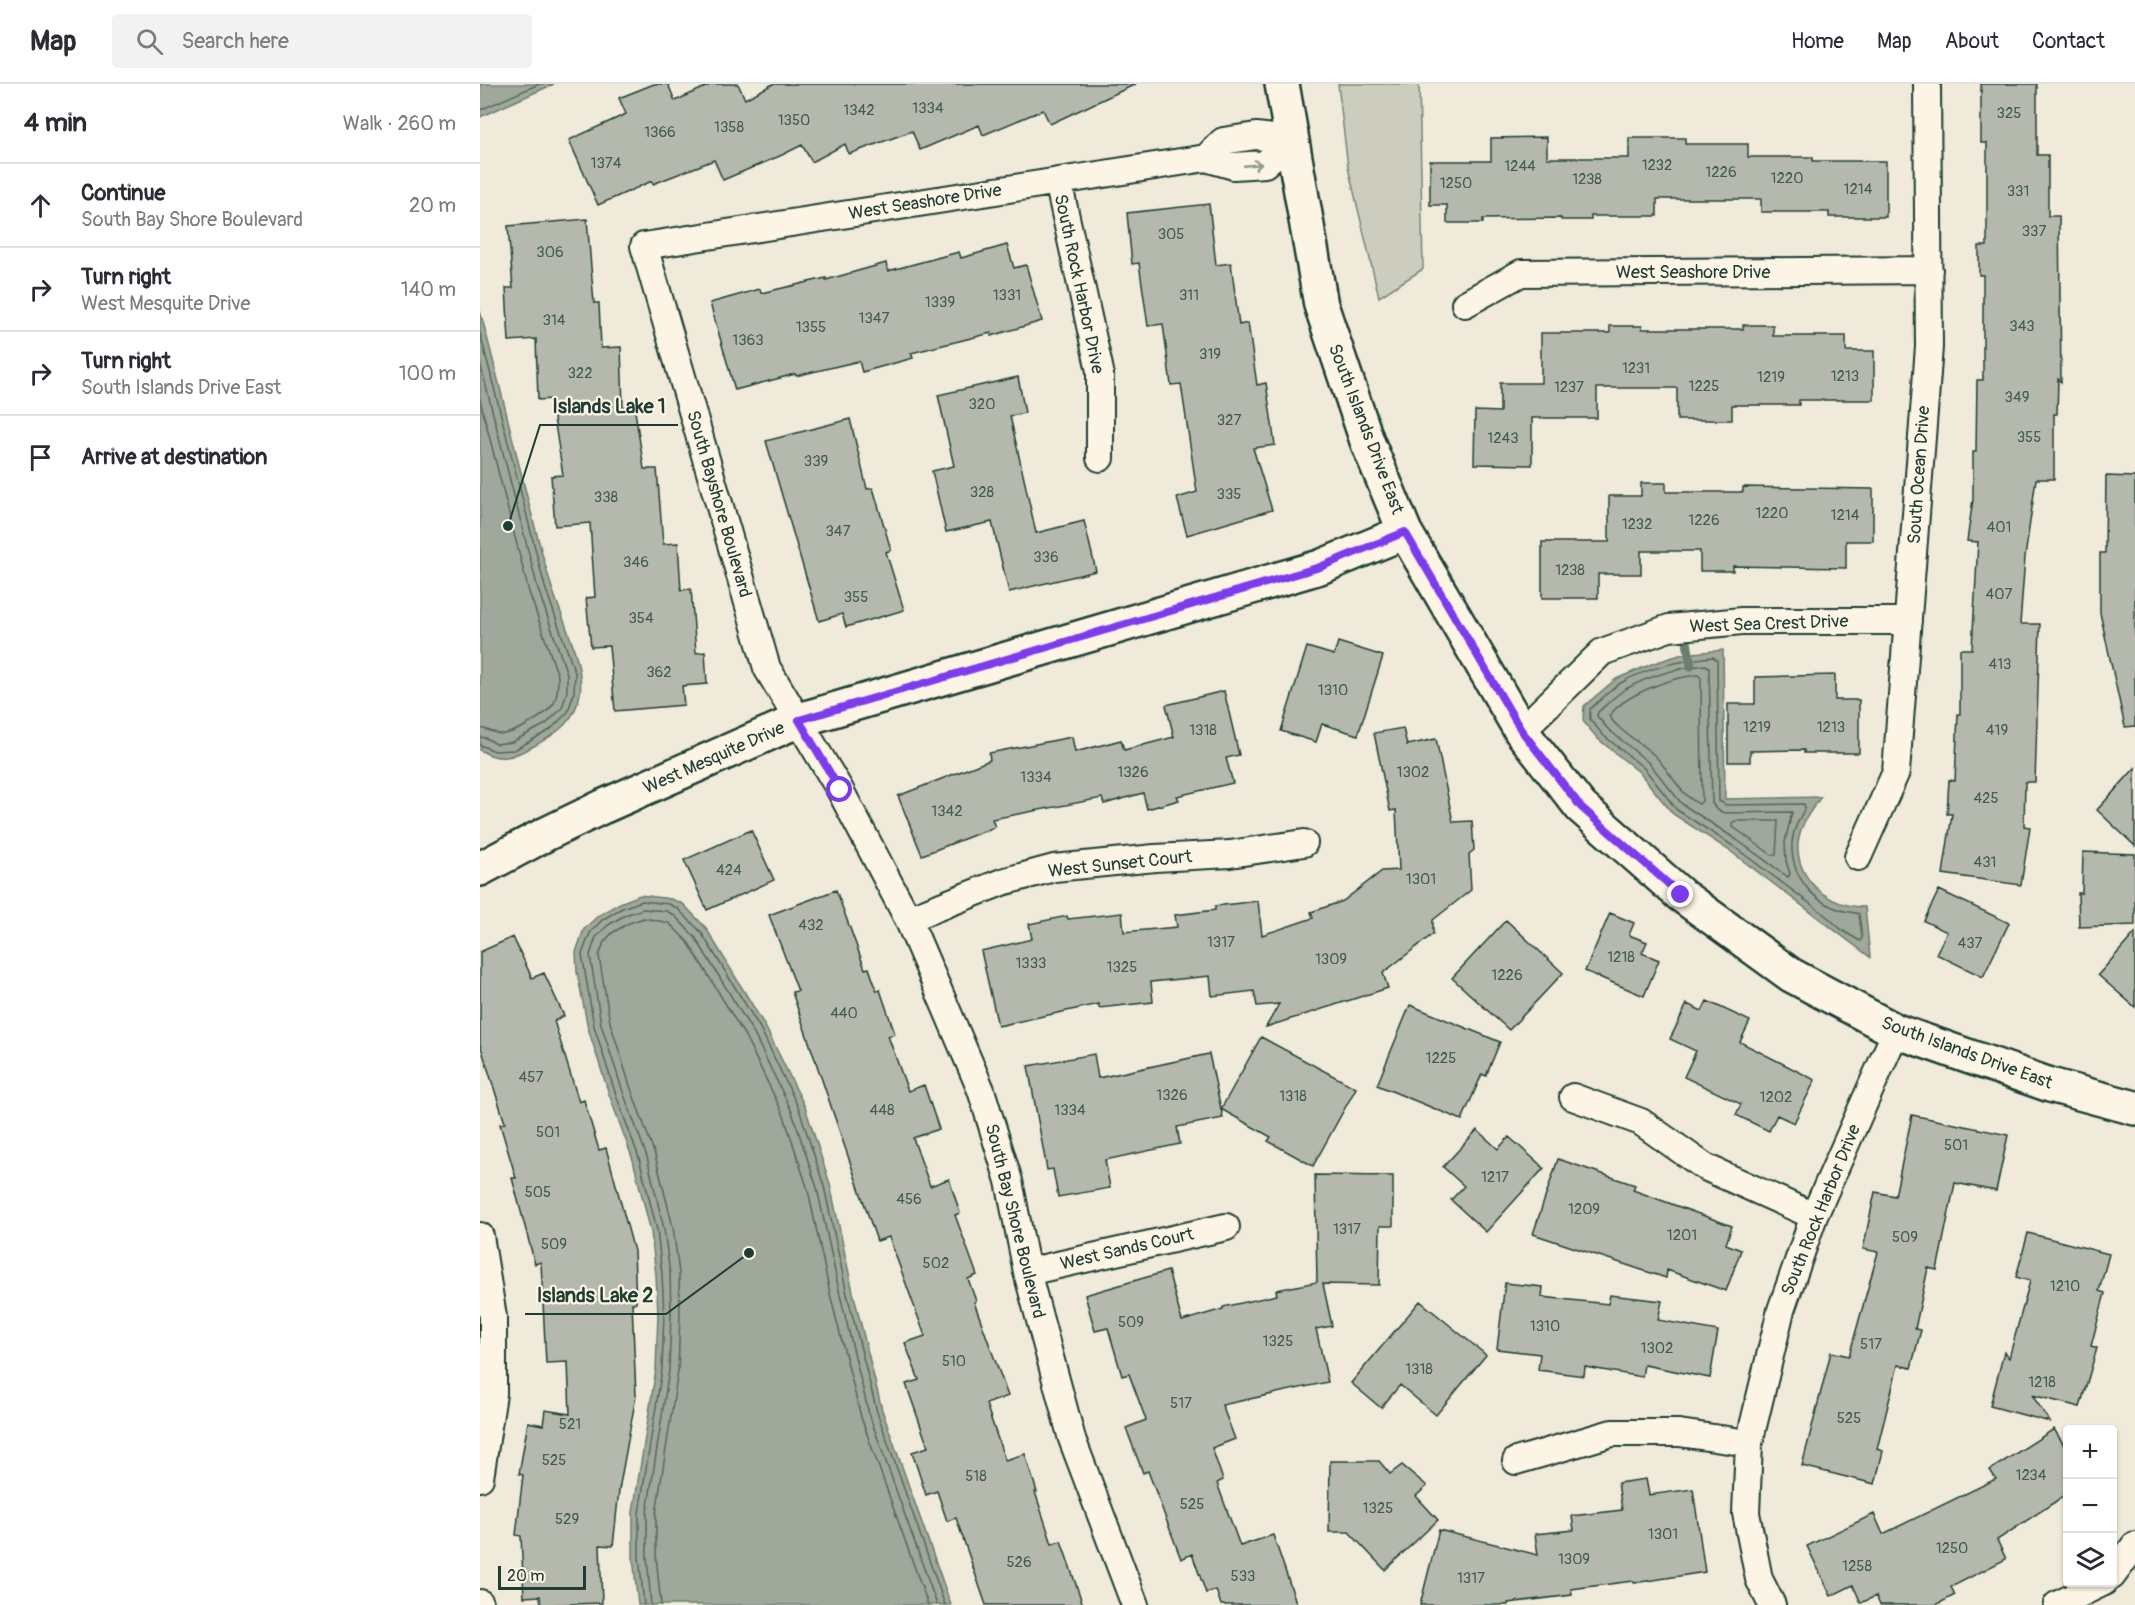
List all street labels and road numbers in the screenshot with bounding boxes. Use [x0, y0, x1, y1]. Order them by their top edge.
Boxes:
street label: West Seashore Drive [847, 179, 1003, 225]
street label: South Rock Harbor Drive [1049, 192, 1109, 376]
street label: West Seashore Drive [1616, 261, 1770, 284]
street label: South Islands Drive East [1323, 341, 1409, 518]
street label: South Ocean Drive [1903, 405, 1935, 545]
street label: South Bayshore Boulevard [681, 408, 757, 600]
street label: West Sea Crest Drive [1689, 610, 1849, 638]
street label: West Mesquite Drive [640, 716, 788, 800]
street label: West Sunset Court [1047, 845, 1194, 883]
street label: South Islands Drive East [1878, 1011, 2056, 1095]
street label: South Bay Shore Boulevard [980, 1121, 1050, 1321]
street label: South Rock Harbor Drive [1776, 1121, 1866, 1299]
street label: West Sands Court [1058, 1222, 1197, 1276]

